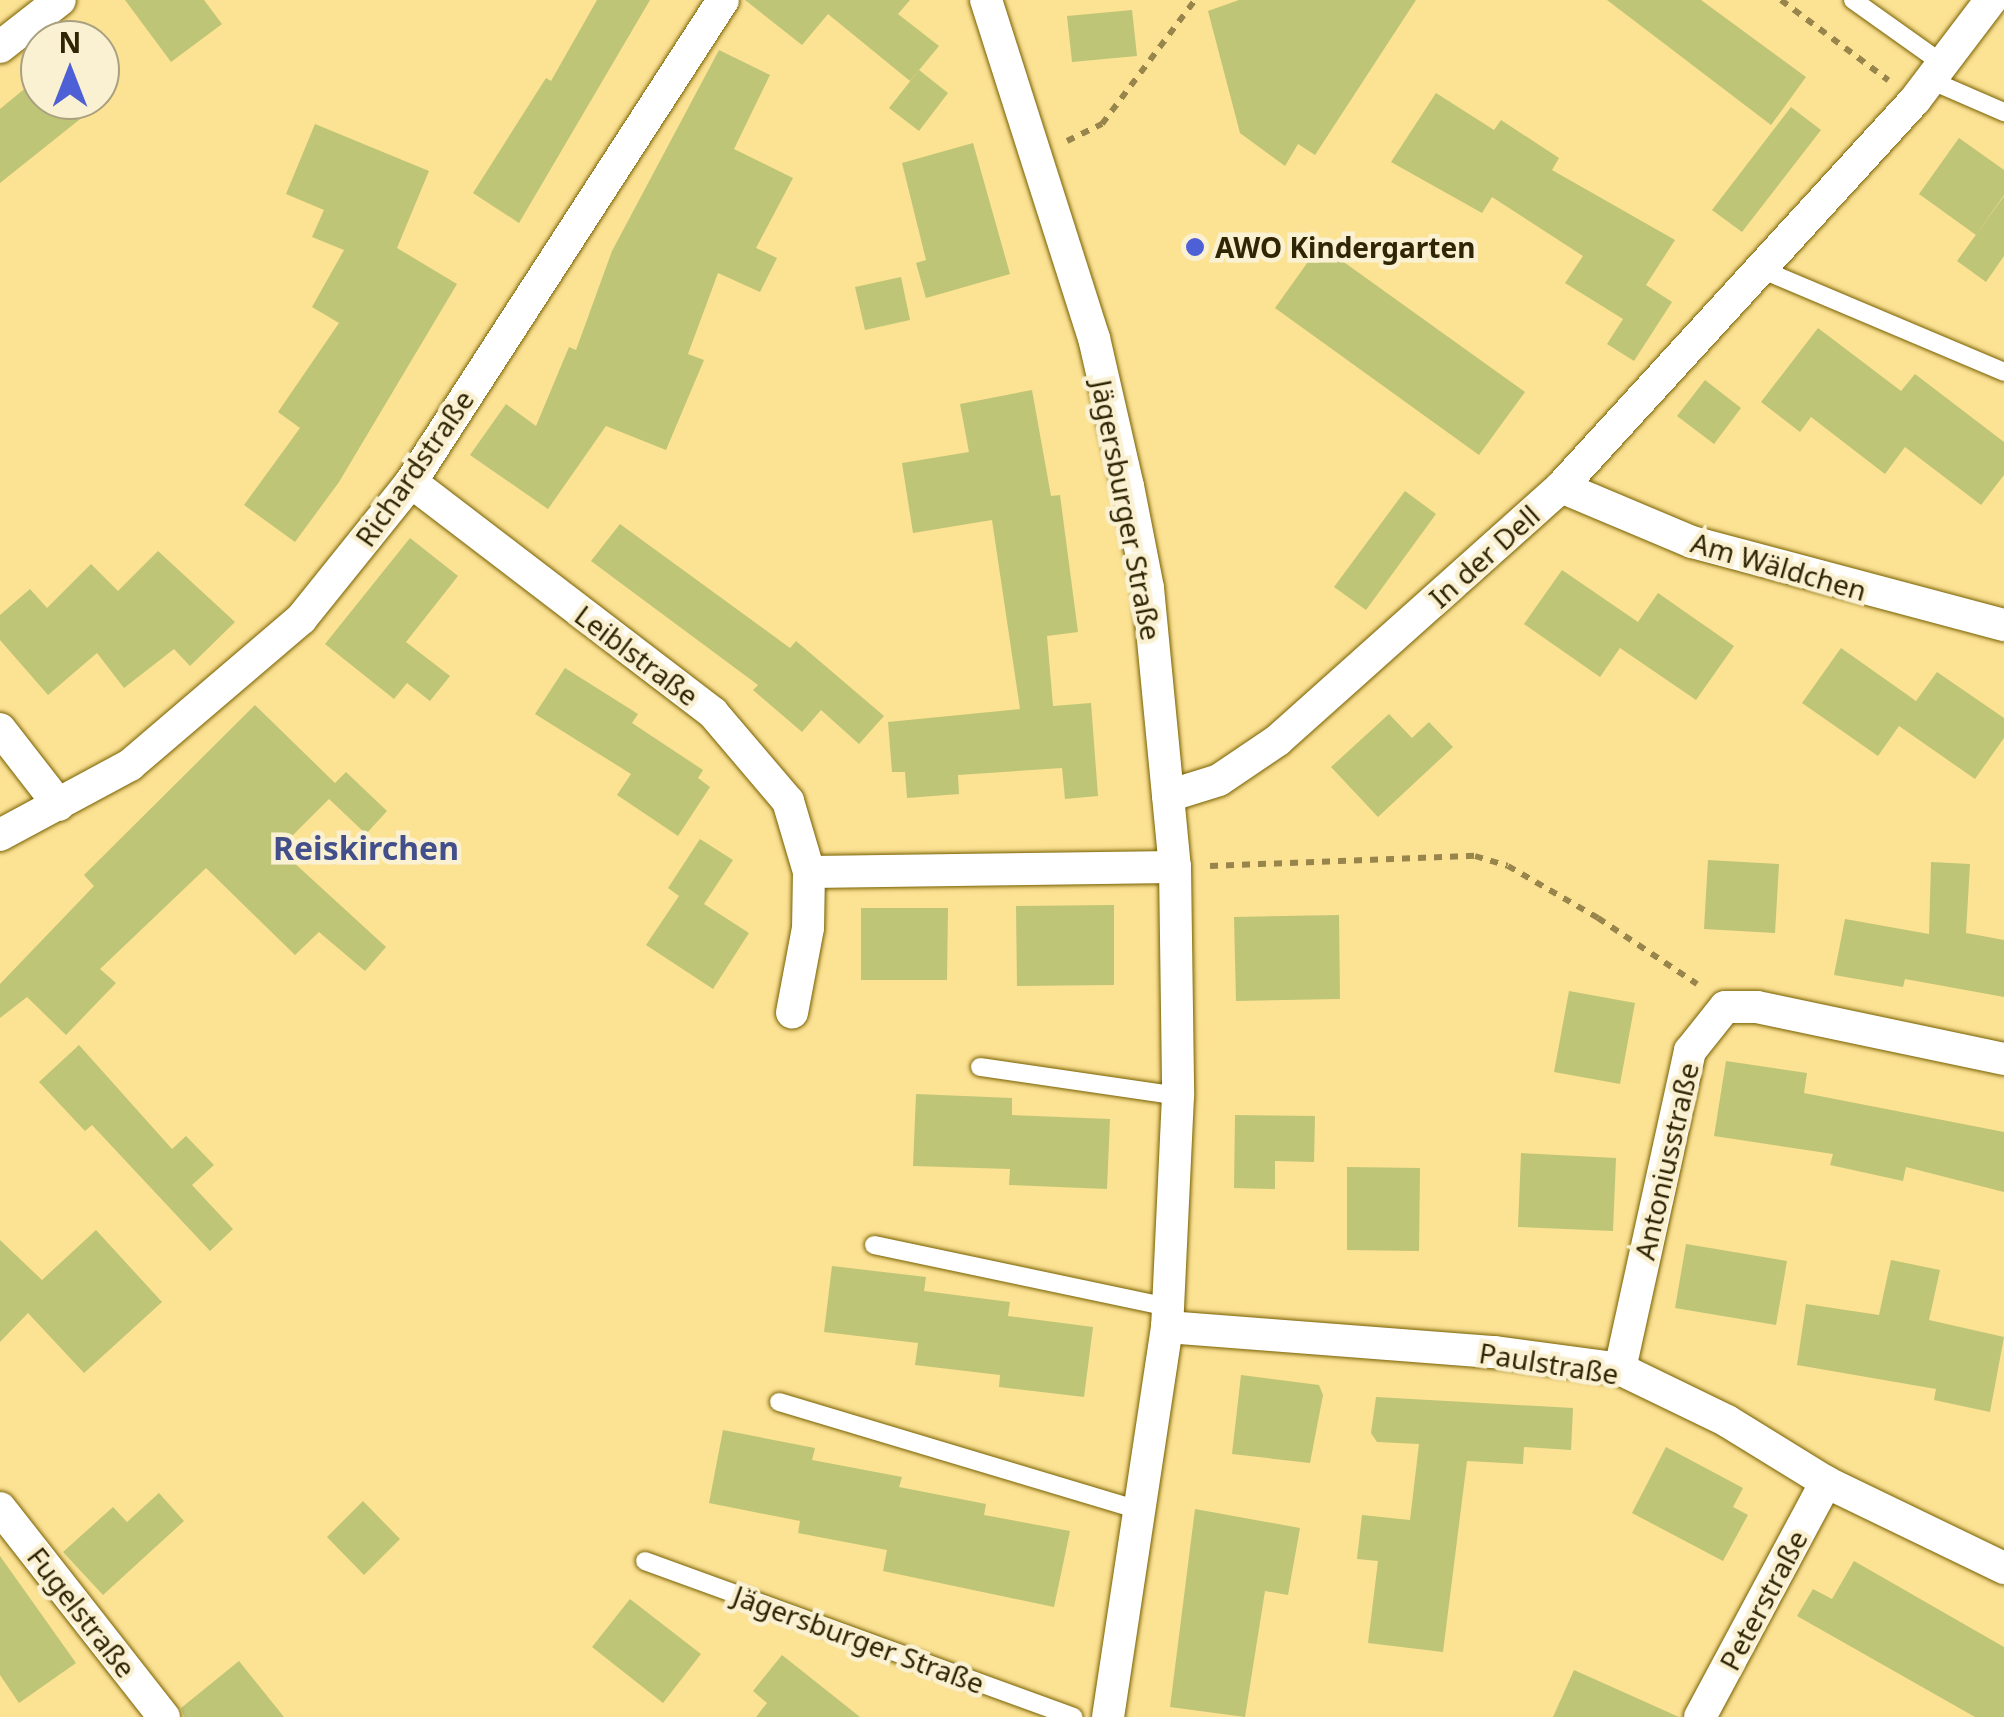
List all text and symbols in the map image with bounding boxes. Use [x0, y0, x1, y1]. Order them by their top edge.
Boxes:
north arrow [20, 20, 120, 120]
text: N [59, 23, 81, 61]
place label: AWO Kindergarten [1215, 230, 1475, 264]
marker: AWO Kindergarten [1184, 236, 1206, 258]
street label: Jägersburger Straße [1085, 377, 1169, 643]
street label: Richardstraße [348, 383, 480, 553]
street label: In der Dell [1422, 498, 1546, 614]
street label: Am Wäldchen [1687, 525, 1871, 607]
street label: Leiblstraße [569, 598, 705, 712]
district label: Reiskirchen [273, 829, 459, 867]
street label: Antoniusstraße [1627, 1059, 1705, 1263]
street label: Paulstraße [1477, 1335, 1621, 1391]
street label: Peterstraße [1712, 1524, 1814, 1676]
street label: Fugelstraße [21, 1540, 143, 1684]
street label: Jägersburger Straße [729, 1578, 989, 1700]

